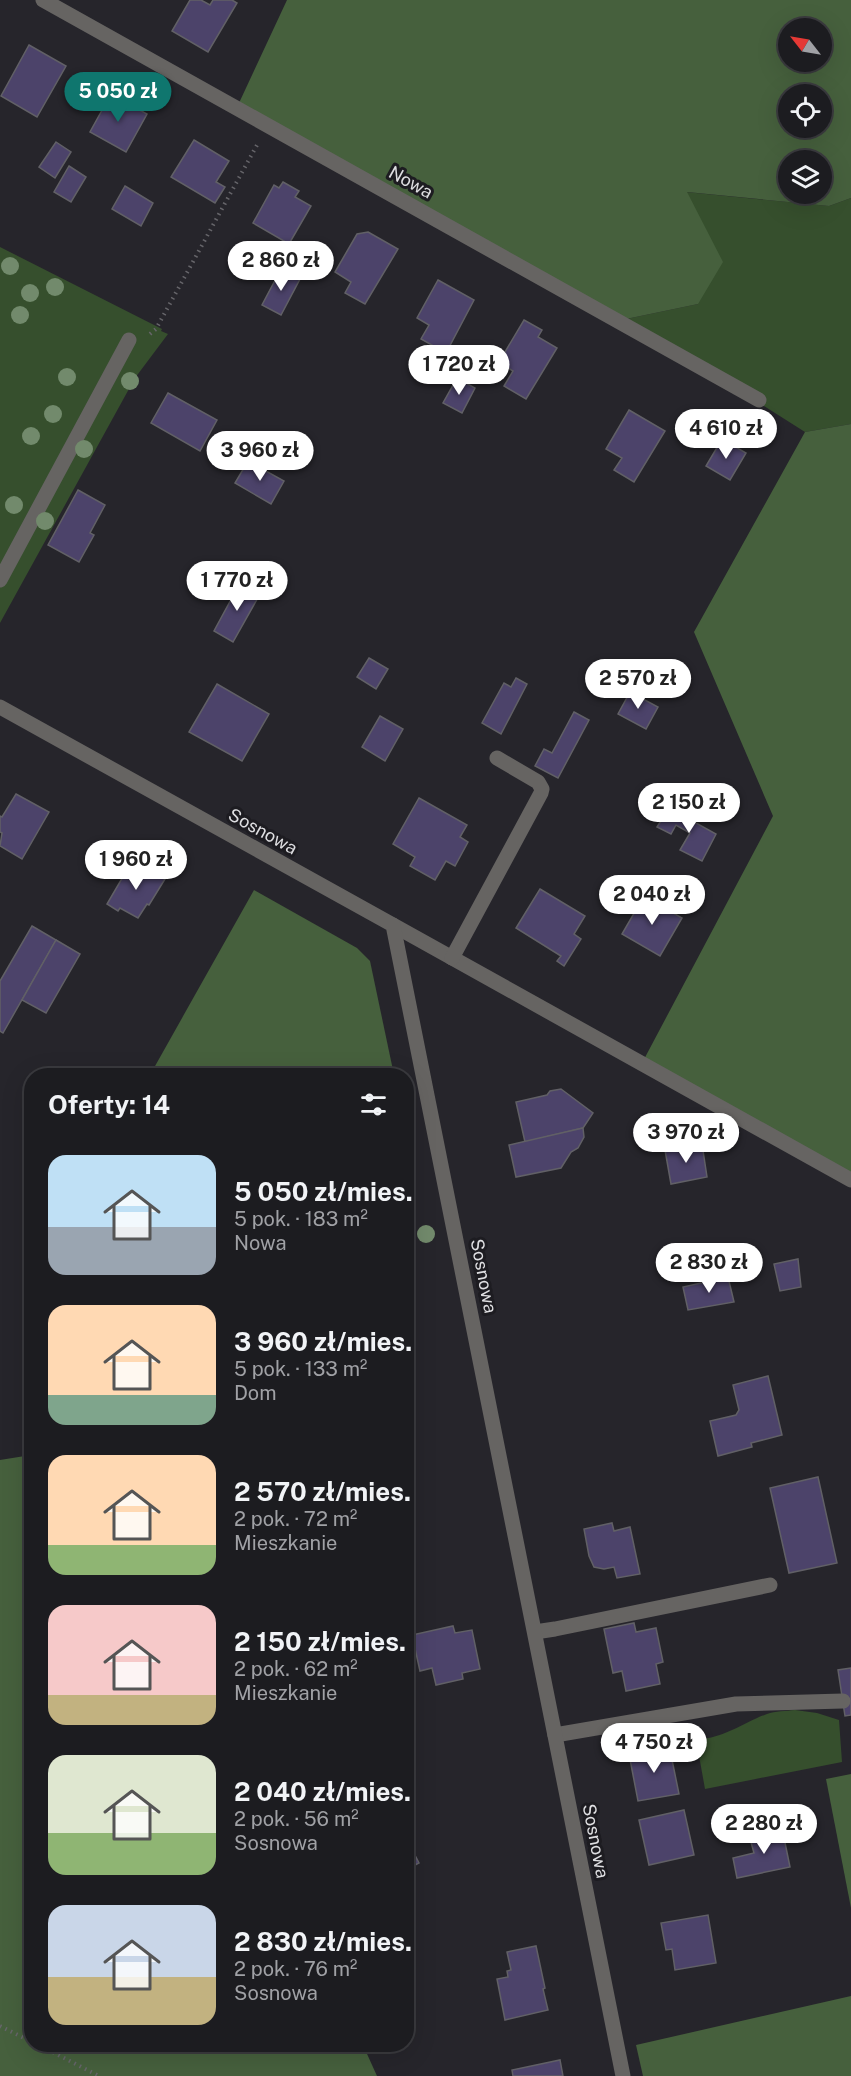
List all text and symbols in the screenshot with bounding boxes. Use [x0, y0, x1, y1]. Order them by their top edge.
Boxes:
north arrow [778, 18, 832, 72]
map controls [778, 18, 832, 204]
pin: 5 050 zł [56, 72, 180, 123]
text: 5 050 zł [78, 79, 158, 103]
button: locate [778, 84, 832, 138]
button: layers [778, 150, 832, 204]
street label: Nowa [385, 161, 437, 203]
pin: 2 860 zł [219, 241, 343, 292]
text: 2 860 zł [242, 248, 320, 272]
pin: 1 720 zł [397, 345, 521, 396]
text: 1 720 zł [422, 352, 496, 376]
pin: 4 610 zł [664, 409, 788, 460]
text: 4 610 zł [689, 416, 763, 440]
pin: 3 960 zł [198, 431, 322, 482]
text: 3 960 zł [221, 438, 299, 462]
pin: 1 770 zł [175, 561, 299, 612]
text: 1 770 zł [201, 568, 273, 592]
pin: 2 570 zł [576, 659, 700, 710]
text: 2 570 zł [599, 666, 677, 690]
pin: 2 150 zł [627, 783, 751, 834]
text: 2 150 zł [652, 790, 726, 814]
street label: Sosnowa [225, 804, 301, 858]
pin: 1 960 zł [74, 840, 198, 891]
text: 1 960 zł [99, 847, 173, 871]
pin: 2 040 zł [590, 875, 714, 926]
text: 2 040 zł [613, 882, 691, 906]
icon: filters [357, 1088, 390, 1121]
text: Oferty: 14 [48, 1089, 170, 1120]
pin: 3 970 zł [624, 1113, 748, 1164]
text: 3 970 zł [647, 1120, 725, 1144]
text: 5 050 zł/mies. [234, 1176, 413, 1207]
icon: home [96, 1179, 168, 1251]
text: 5 pok. · 183 m² [234, 1207, 368, 1231]
text: Nowa [234, 1231, 287, 1255]
street label: Sosnowa [466, 1237, 502, 1315]
pin: 2 830 zł [647, 1243, 771, 1294]
text: 2 830 zł [670, 1250, 748, 1274]
text: 3 960 zł/mies. [234, 1326, 412, 1357]
icon: home [96, 1329, 168, 1401]
text: 5 pok. · 133 m² [234, 1357, 367, 1381]
text: Dom [234, 1381, 276, 1405]
text: 2 570 zł/mies. [234, 1476, 411, 1507]
icon: home [96, 1479, 168, 1551]
text: 2 pok. · 72 m² [234, 1507, 357, 1531]
text: Mieszkanie [234, 1531, 337, 1555]
text: 2 150 zł/mies. [234, 1626, 406, 1657]
icon: home [96, 1629, 168, 1701]
text: 2 pok. · 62 m² [234, 1657, 358, 1681]
text: Mieszkanie [234, 1681, 337, 1705]
pin: 4 750 zł [592, 1723, 716, 1774]
text: 4 750 zł [615, 1730, 693, 1754]
text: 2 040 zł/mies. [234, 1776, 411, 1807]
icon: home [96, 1779, 168, 1851]
street label: Sosnowa [578, 1802, 614, 1880]
pin: 2 280 zł [702, 1804, 826, 1855]
text: 2 pok. · 56 m² [234, 1807, 359, 1831]
text: 2 280 zł [725, 1811, 803, 1835]
text: Sosnowa [234, 1831, 318, 1855]
text: 2 830 zł/mies. [234, 1926, 412, 1957]
icon: home [96, 1929, 168, 2001]
text: 2 pok. · 76 m² [234, 1957, 357, 1981]
text: Sosnowa [234, 1981, 318, 2005]

